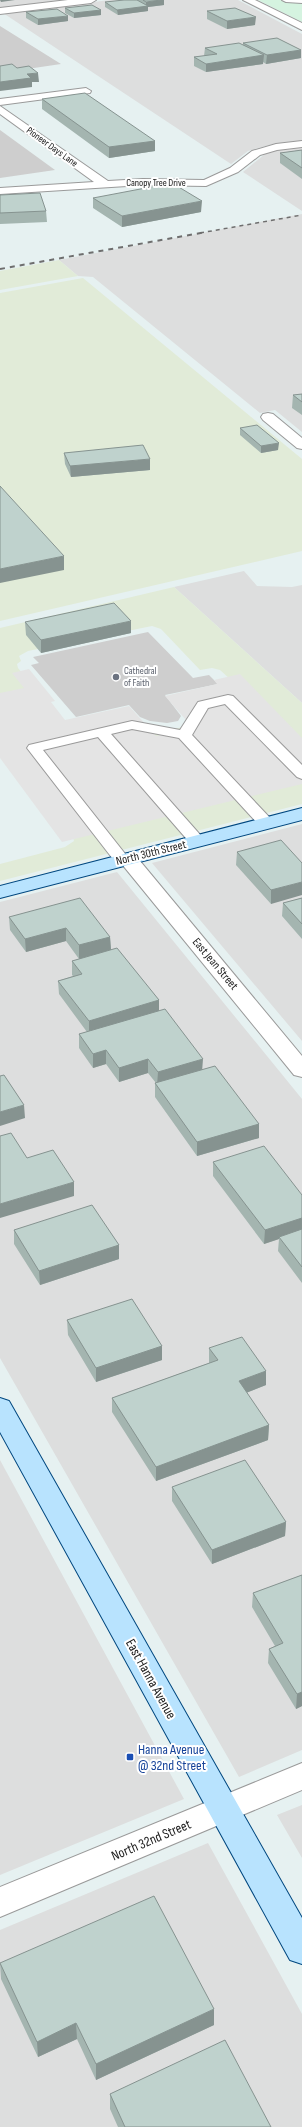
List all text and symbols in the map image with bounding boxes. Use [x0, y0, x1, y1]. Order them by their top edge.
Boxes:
street label: Pioneer Days Lane [24, 124, 80, 170]
street label: Canopy Tree Drive [126, 177, 186, 189]
place label: Cathedral of Faith [124, 665, 157, 689]
marker: Cathedral of Faith [111, 672, 121, 682]
street label: North 30th Street [114, 837, 188, 869]
street label: East Jean Street [189, 935, 241, 993]
street label: East Hanna Avenue [122, 1636, 180, 1722]
place label: Hanna Avenue @ 32nd Street [138, 1741, 206, 1774]
marker: Hanna Avenue @ 32nd Street [125, 1752, 135, 1762]
street label: North 32nd Street [109, 1816, 193, 1864]

